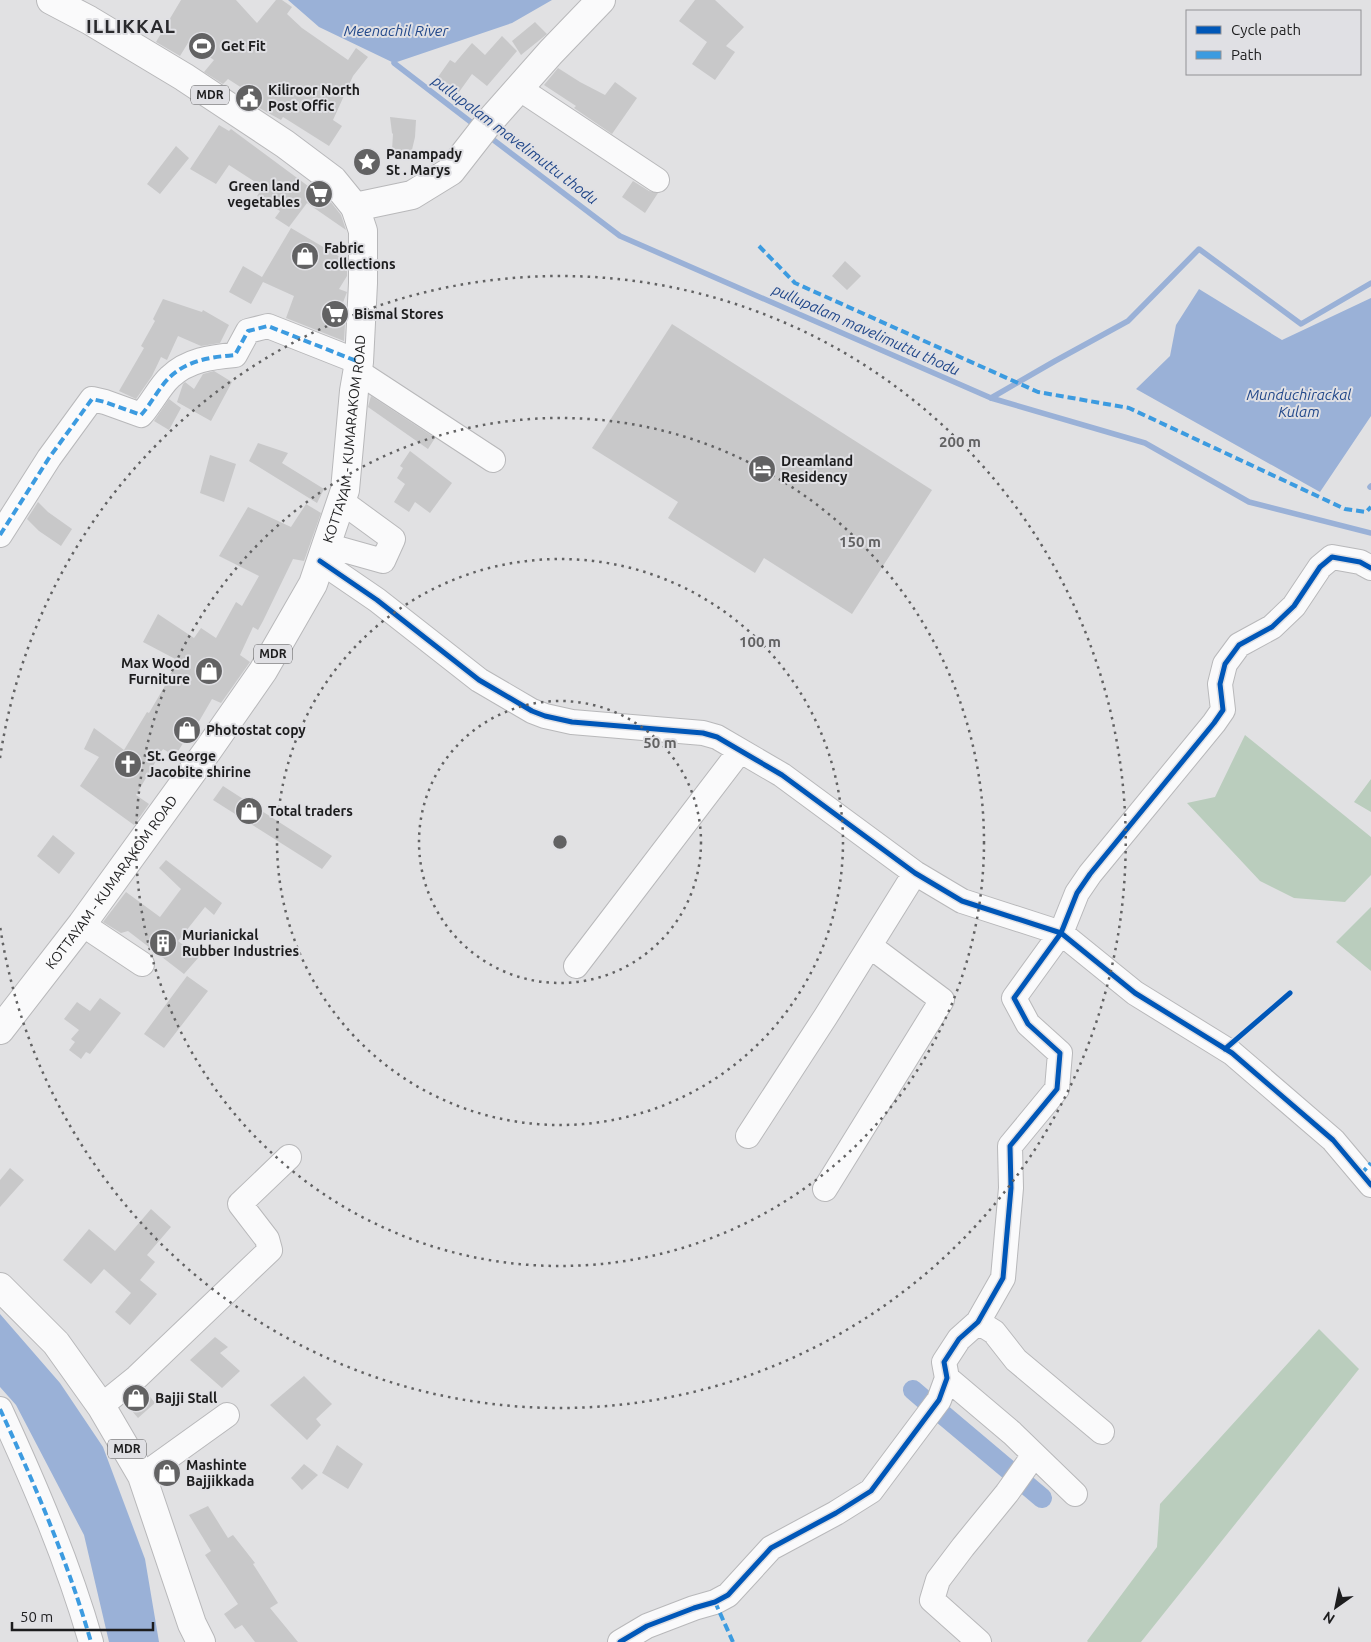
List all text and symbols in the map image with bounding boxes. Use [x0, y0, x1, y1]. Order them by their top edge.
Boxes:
legend [1186, 10, 1361, 75]
district label: ILLIKKAL [86, 15, 176, 37]
text: Cycle path [1231, 21, 1301, 38]
water label: Meenachil River [344, 22, 449, 39]
sports icon: Get Fit [187, 31, 217, 61]
place label: Get Fit [221, 38, 266, 54]
text: Path [1231, 46, 1262, 63]
water label: pullupalam mavelimuttu thodu [428, 71, 601, 207]
place label: Kiliroor North Post Offic [268, 82, 360, 114]
public building icon: Kiliroor North Post Offic [234, 83, 264, 113]
road number: MDR [191, 86, 229, 104]
place label: Panampady St . Marys [386, 146, 462, 178]
place icon: Panampady St . Marys [352, 147, 382, 177]
place label: Green land vegetables [228, 178, 300, 210]
supermarket icon: Green land vegetables [304, 179, 334, 209]
place label: Fabric collections [324, 240, 396, 272]
shop icon: Fabric collections [290, 241, 320, 271]
water label: pullupalam mavelimuttu thodu [769, 280, 962, 379]
supermarket icon: Bismal Stores [320, 299, 350, 329]
place label: Bismal Stores [354, 306, 444, 322]
street label: KOTTAYAM - KUMARAKOM ROAD [320, 334, 368, 545]
water label: Munduchirackal Kulam [1246, 386, 1352, 420]
text: 200 m [939, 433, 981, 450]
place label: Dreamland Residency [781, 453, 853, 485]
hotel icon: Dreamland Residency [747, 454, 777, 484]
text: 150 m [839, 533, 881, 550]
text: 100 m [739, 633, 781, 650]
road number: MDR [254, 644, 292, 664]
place label: Max Wood Furniture [121, 655, 190, 687]
shop icon: Max Wood Furniture [194, 656, 224, 686]
shop icon: Photostat copy [172, 715, 202, 745]
place label: Photostat copy [206, 722, 306, 738]
text: 50 m [643, 734, 677, 751]
place label: St. George Jacobite shirine [147, 748, 251, 780]
church icon: St. George Jacobite shirine [113, 749, 143, 779]
street label: KOTTAYAM - KUMARAKOM ROAD [42, 792, 180, 972]
shop icon: Total traders [234, 796, 264, 826]
place label: Total traders [268, 803, 353, 819]
centre of rings [551, 833, 569, 851]
place label: Murianickal Rubber Industries [182, 927, 300, 959]
building icon: Murianickal Rubber Industries [148, 928, 178, 958]
shop icon: Bajji Stall [121, 1383, 151, 1413]
place label: Bajji Stall [155, 1390, 217, 1406]
road number: MDR [108, 1440, 146, 1458]
place label: Mashinte Bajjikkada [186, 1457, 254, 1489]
shop icon: Mashinte Bajjikkada [152, 1458, 182, 1488]
north arrow [1311, 1582, 1361, 1632]
scale bar [12, 1600, 154, 1632]
text: 50 m [20, 1608, 53, 1625]
text: N [1320, 1608, 1338, 1627]

